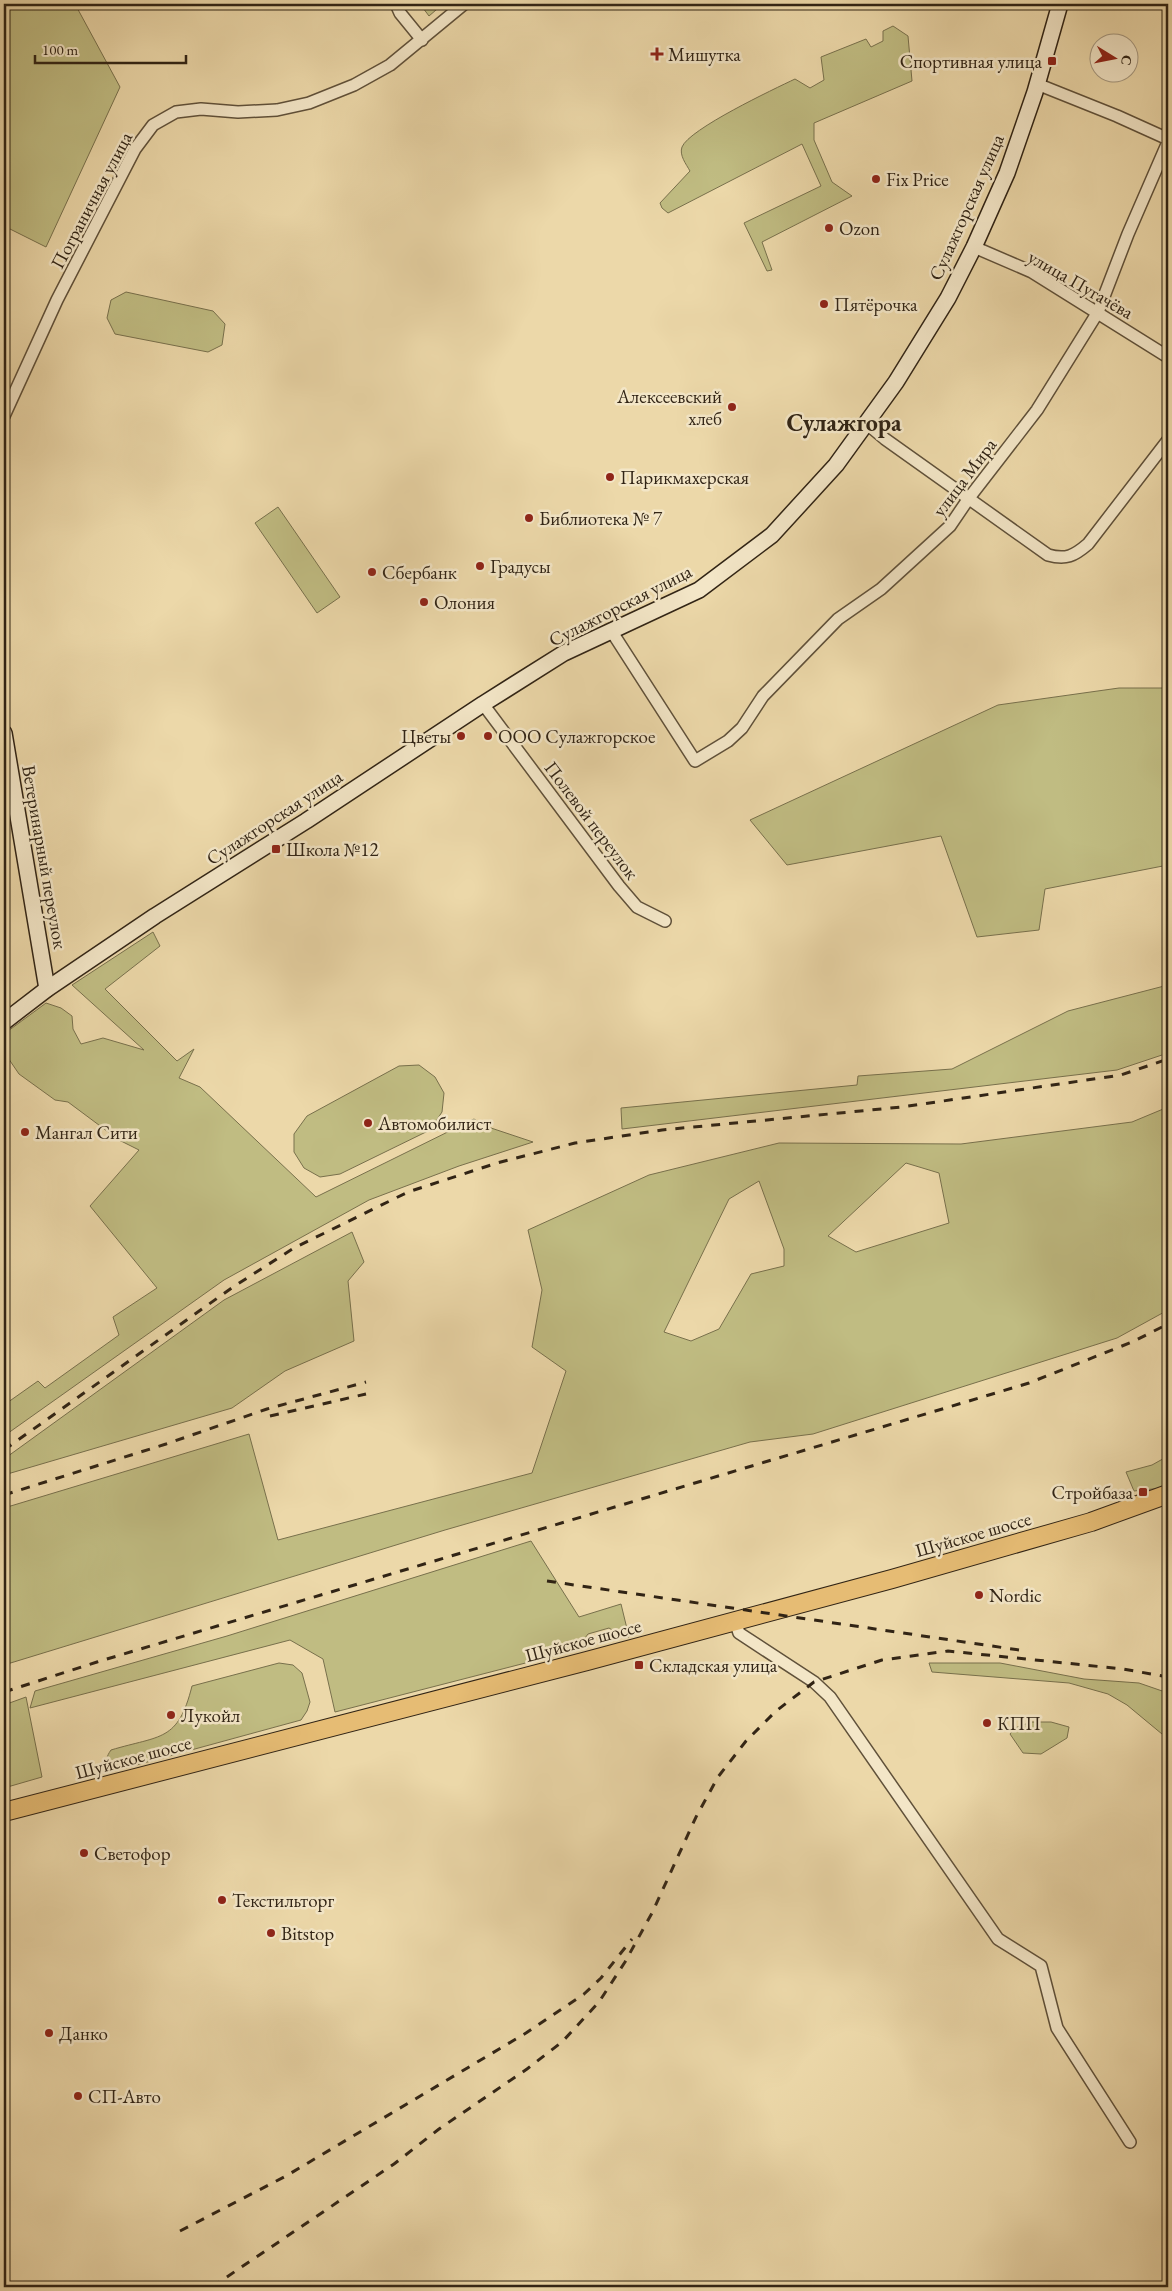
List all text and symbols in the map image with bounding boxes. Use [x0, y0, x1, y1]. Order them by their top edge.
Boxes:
scale bar [35, 32, 186, 64]
north arrow [1090, 32, 1140, 82]
text: 100 m [42, 40, 79, 59]
place label: Мишутка [668, 42, 741, 67]
marker: Мишутка [650, 47, 664, 61]
place label: Спортивная улица [900, 49, 1042, 74]
text: С [1117, 54, 1137, 67]
marker: Спортивная улица [1046, 55, 1058, 67]
street label: Пограничная улица [45, 127, 138, 273]
street label: Сулажгорская улица [923, 130, 1010, 284]
place label: Fix Price [886, 167, 949, 192]
marker: Fix Price [870, 173, 882, 185]
place label: Ozon [839, 216, 880, 241]
marker: Ozon [823, 222, 835, 234]
street label: улица Пугачёва [1024, 244, 1138, 325]
place label: Пятёрочка [834, 292, 918, 317]
marker: Пятёрочка [818, 298, 830, 310]
place label: Алексеевский хлеб [616, 384, 722, 431]
marker: Алексеевский хлеб [726, 401, 738, 413]
district label: Сулажгора [786, 407, 902, 439]
street label: улица Мира [927, 433, 1002, 522]
place label: Парикмахерская [620, 465, 750, 490]
marker: Парикмахерская [604, 471, 616, 483]
place label: Библиотека № 7 [539, 506, 663, 531]
marker: Библиотека № 7 [523, 512, 535, 524]
place label: Градусы [490, 554, 551, 579]
street label: Сулажгорская улица [544, 558, 696, 652]
place label: Сбербанк [382, 560, 457, 585]
marker: Градусы [474, 560, 486, 572]
marker: Сбербанк [366, 566, 378, 578]
place label: Олония [434, 590, 495, 615]
marker: Олония [418, 596, 430, 608]
place label: Цветы [401, 724, 451, 749]
place label: ООО Сулажгорское [498, 724, 655, 749]
marker: Цветы [455, 730, 467, 742]
marker: ООО Сулажгорское [482, 730, 494, 742]
street label: Полевой переулок [539, 756, 644, 885]
street label: Ветеринарный переулок [16, 763, 73, 951]
street label: Сулажгорская улица [201, 764, 348, 871]
place label: Школа №12 [286, 837, 379, 862]
marker: Школа №12 [270, 843, 282, 855]
place label: Автомобилист [377, 1111, 491, 1136]
marker: Автомобилист [362, 1117, 374, 1129]
place label: Мангал Сити [35, 1120, 138, 1145]
marker: Мангал Сити [19, 1126, 31, 1138]
place label: Стройбаза [1052, 1480, 1133, 1505]
marker: Стройбаза [1137, 1486, 1149, 1498]
street label: Шуйское шоссе [912, 1506, 1034, 1563]
place label: Nordic [989, 1583, 1042, 1608]
marker: Nordic [973, 1589, 985, 1601]
street label: Шуйское шоссе [522, 1613, 644, 1668]
place label: Складская улица [649, 1653, 778, 1678]
marker: Складская улица [633, 1659, 645, 1671]
place label: Лукойл [181, 1703, 240, 1728]
marker: Лукойл [165, 1709, 177, 1721]
place label: КПП [997, 1711, 1041, 1736]
marker: КПП [981, 1717, 993, 1729]
street label: Шуйское шоссе [72, 1730, 194, 1785]
place label: Светофор [94, 1841, 171, 1866]
marker: Светофор [78, 1847, 90, 1859]
place label: Текстильторг [232, 1888, 334, 1913]
marker: Текстильторг [216, 1894, 228, 1906]
place label: Bitstop [281, 1921, 334, 1946]
marker: Bitstop [265, 1927, 277, 1939]
place label: Данко [59, 2021, 108, 2046]
marker: Данко [43, 2027, 55, 2039]
place label: СП-Авто [88, 2084, 161, 2109]
marker: СП-Авто [72, 2090, 84, 2102]

